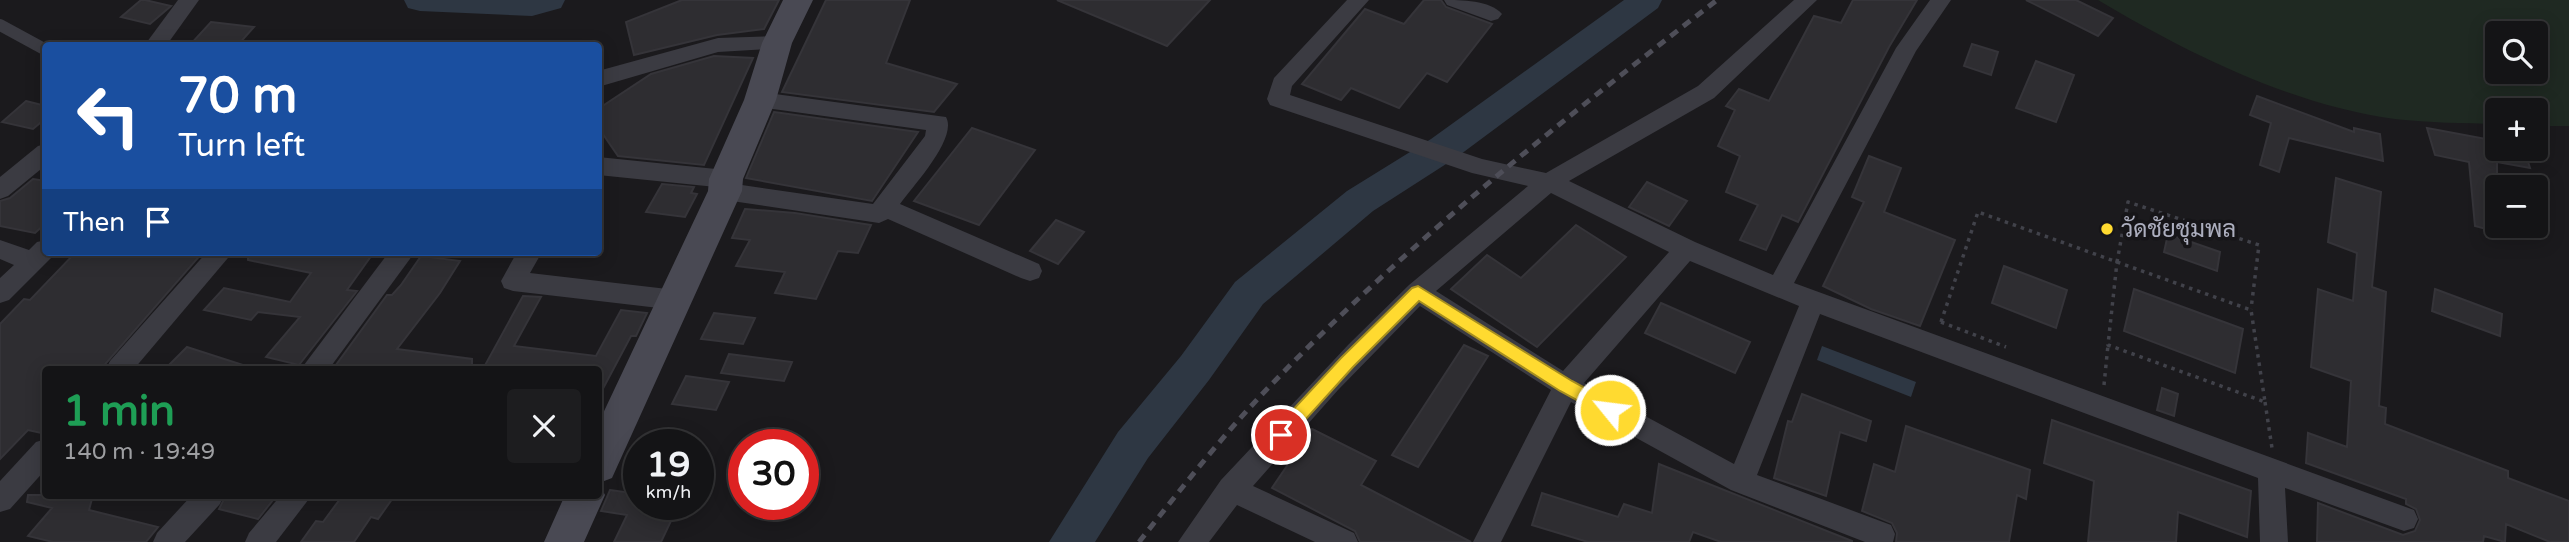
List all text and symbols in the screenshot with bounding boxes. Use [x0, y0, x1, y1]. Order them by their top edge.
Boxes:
map controls [2485, 21, 2548, 238]
button: search [2485, 21, 2548, 84]
text: 70 m [178, 67, 297, 126]
icon: left [63, 70, 154, 161]
button: + [2485, 98, 2548, 161]
text: Turn left [178, 127, 305, 165]
button: − [2485, 175, 2548, 238]
icon: arrive [139, 203, 177, 241]
text: Then [63, 207, 125, 238]
place label: วัดชัยชุมพล [2121, 215, 2236, 245]
marker: วัดชัยชุมพล [2099, 221, 2115, 237]
position arrow [1573, 373, 1647, 447]
text: 1 min [63, 386, 175, 437]
button: close [507, 389, 581, 463]
pin [1251, 405, 1311, 465]
icon: arrive [1262, 416, 1300, 454]
speed limit sign: 30 [728, 429, 819, 520]
text: 140 m · 19:49 [63, 438, 215, 466]
text: 19 [647, 444, 690, 486]
text: km/h [646, 481, 691, 503]

